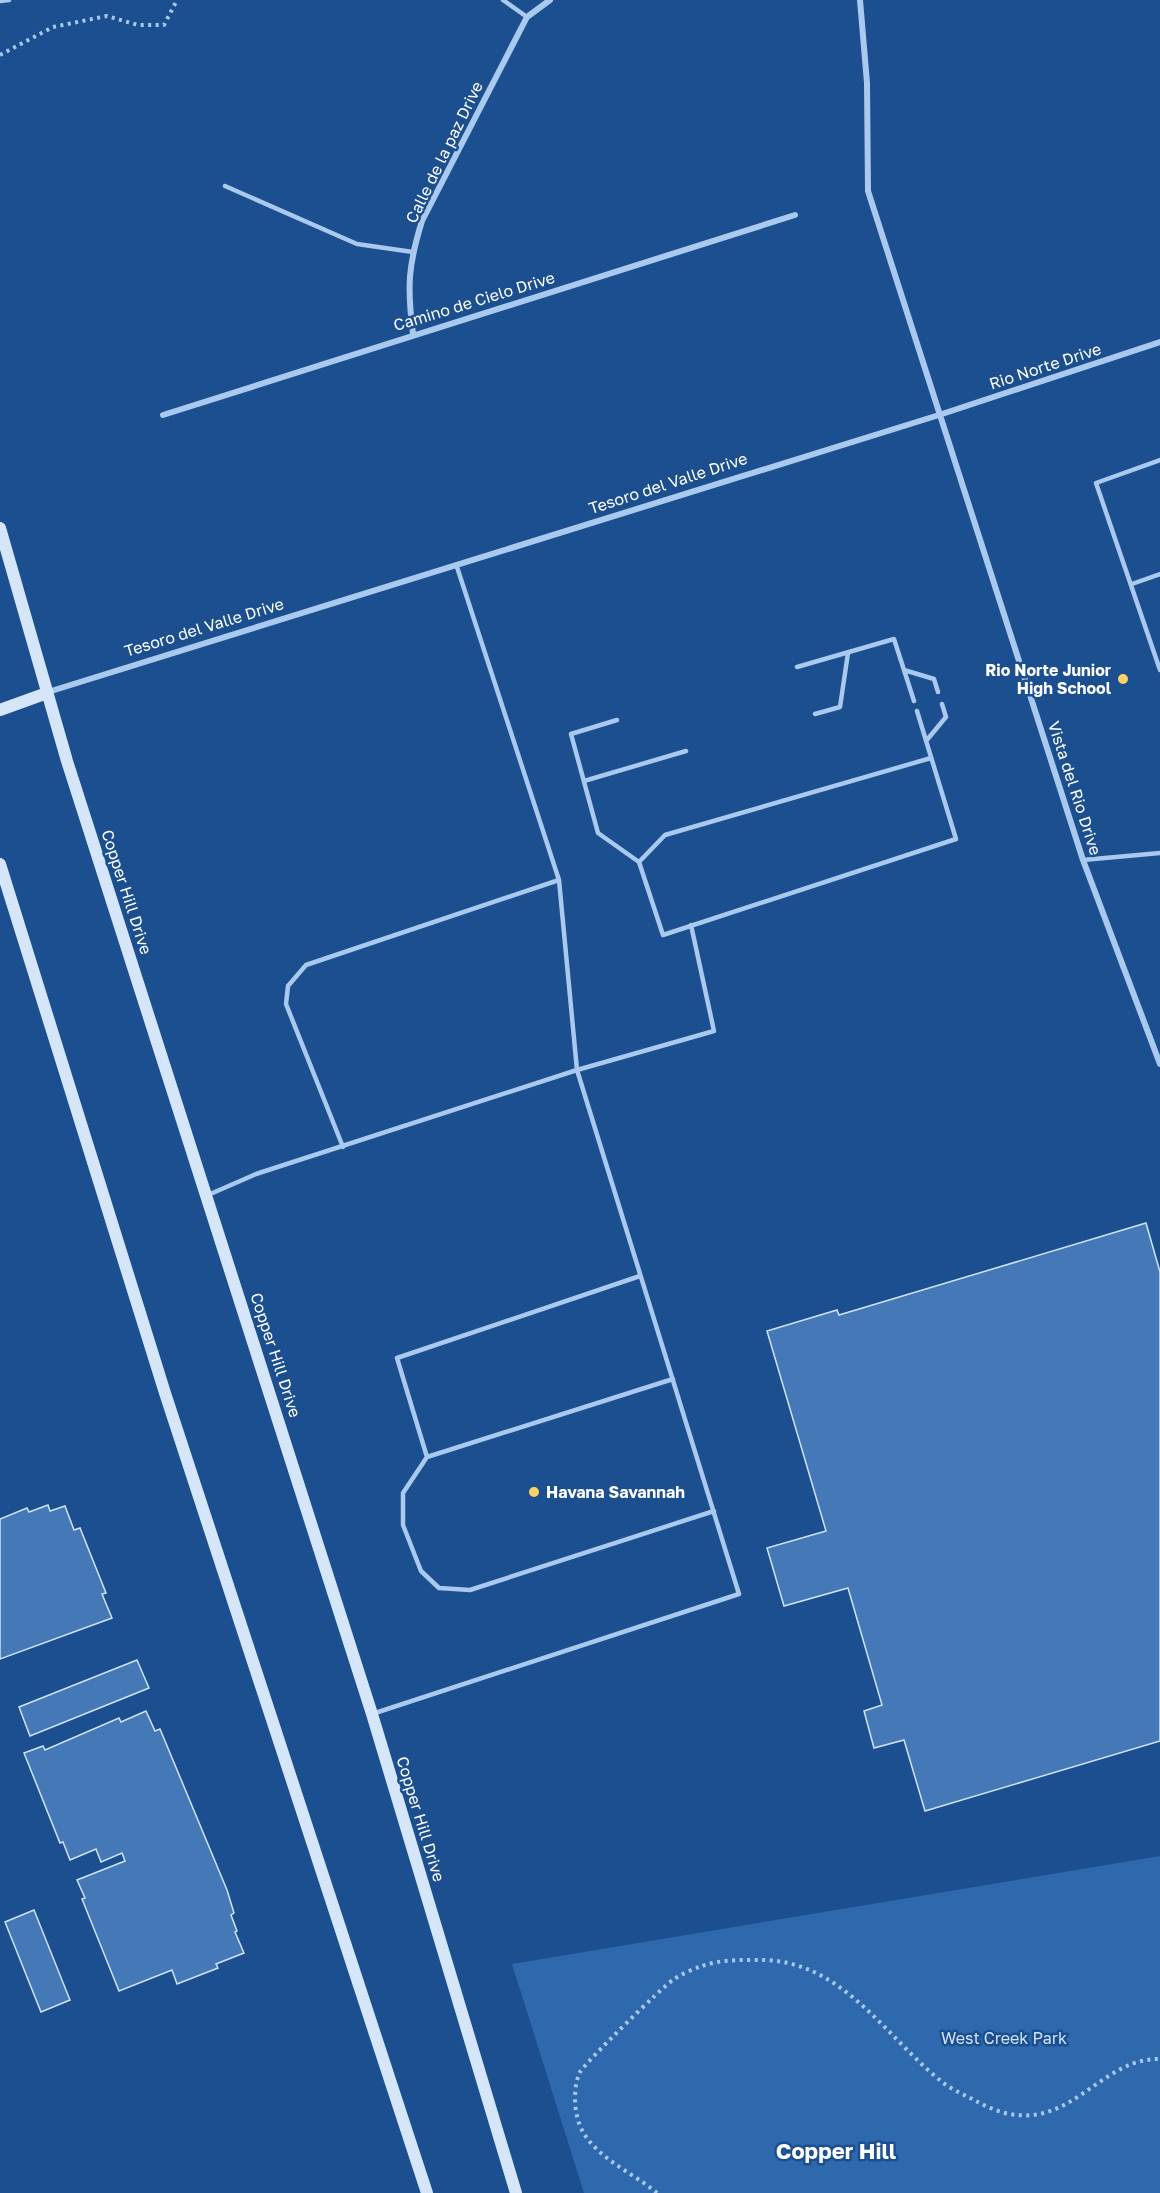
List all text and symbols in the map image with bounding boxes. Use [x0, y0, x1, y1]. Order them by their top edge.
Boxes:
street label: Calle de la paz Drive [401, 78, 487, 226]
street label: Camino de Cielo Drive [391, 267, 557, 335]
street label: Rio Norte Drive [987, 339, 1103, 393]
street label: Tesoro del Valle Drive [586, 448, 750, 518]
street label: Tesoro del Valle Drive [122, 593, 286, 661]
place label: Rio Norte Junior High School [985, 660, 1112, 698]
marker: Rio Norte Junior High School [1116, 672, 1130, 686]
street label: Vista del Rio Drive [1044, 719, 1106, 857]
street label: Copper Hill Drive [97, 827, 157, 957]
street label: Copper Hill Drive [246, 1290, 306, 1420]
place label: Havana Savannah [546, 1482, 685, 1502]
marker: Havana Savannah [527, 1485, 541, 1499]
street label: Copper Hill Drive [392, 1754, 450, 1884]
park label: West Creek Park [941, 2028, 1067, 2048]
district label: Copper Hill [776, 2137, 896, 2164]

